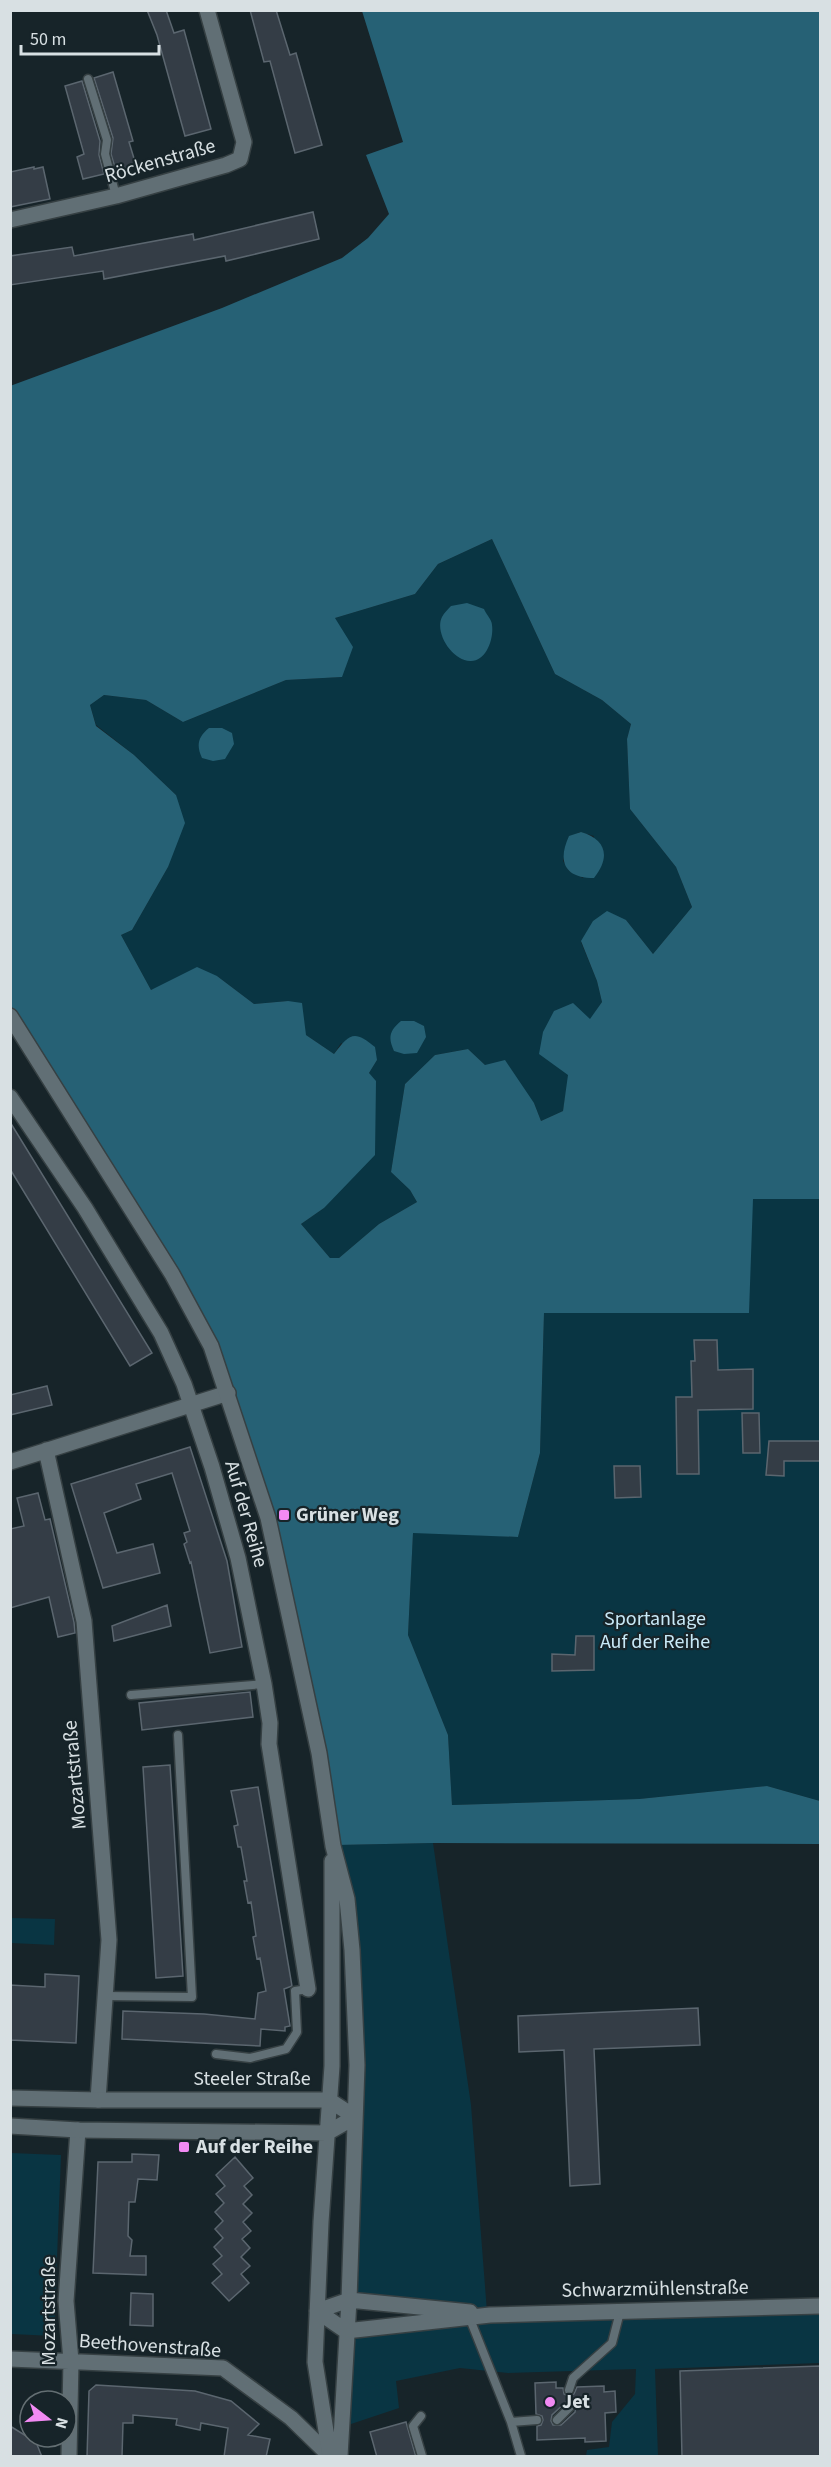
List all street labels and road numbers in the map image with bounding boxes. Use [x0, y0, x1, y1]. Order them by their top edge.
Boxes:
street label: Röckenstraße [101, 132, 219, 190]
street label: Auf der Reihe [217, 1457, 275, 1571]
street label: Mozartstraße [56, 1719, 94, 1831]
street label: Steeler Straße [193, 2065, 311, 2093]
street label: Mozartstraße [35, 2256, 63, 2366]
street label: Schwarzmühlenstraße [561, 2273, 749, 2305]
street label: Beethovenstraße [78, 2327, 222, 2365]

